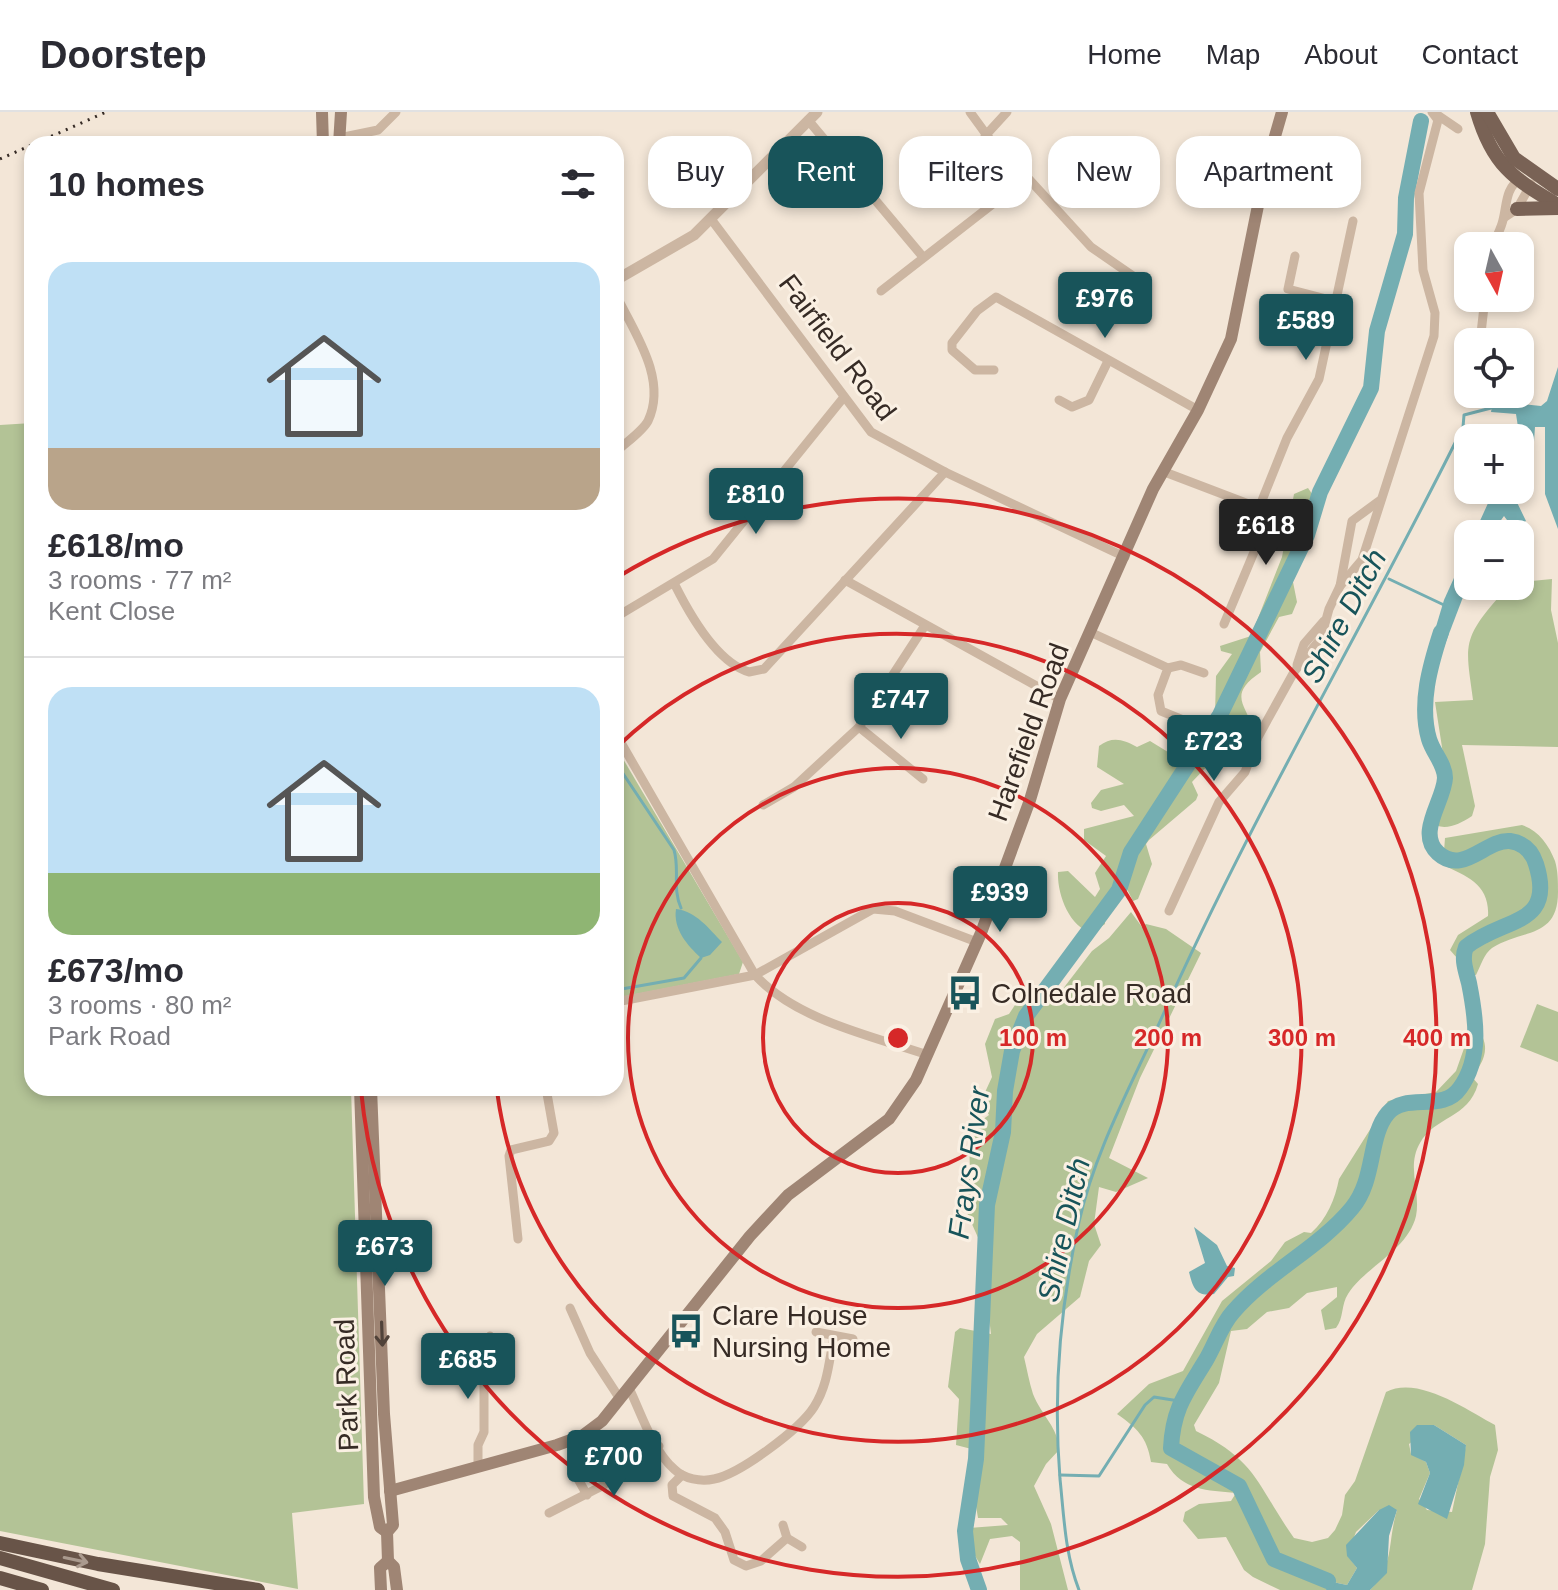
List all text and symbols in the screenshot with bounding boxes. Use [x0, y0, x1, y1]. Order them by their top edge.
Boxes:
text: Doorstep [40, 34, 207, 76]
text: Home [1087, 39, 1162, 70]
text: Map [1206, 39, 1260, 70]
text: About [1304, 39, 1378, 70]
text: Contact [1422, 39, 1518, 70]
chip: Buy [648, 136, 752, 208]
chip: Rent [768, 136, 883, 208]
chip: Filters [899, 136, 1032, 208]
chip: New [1048, 136, 1160, 208]
chip: Apartment [1176, 136, 1361, 208]
icon: filters [556, 162, 600, 206]
text: 10 homes [48, 165, 205, 203]
north arrow [1454, 232, 1534, 312]
map controls [1454, 232, 1534, 600]
street label: Fairfield Road [773, 268, 902, 426]
pin: £976 [1058, 272, 1152, 340]
text: £976 [1076, 283, 1134, 313]
pin: £589 [1259, 294, 1353, 362]
text: £589 [1277, 305, 1335, 335]
icon: home [252, 314, 396, 458]
button: locate [1454, 328, 1534, 408]
button: + [1454, 424, 1534, 504]
pin: £810 [709, 468, 803, 536]
text: £810 [727, 479, 785, 509]
pin: £618 [1219, 499, 1313, 567]
text: £618 [1237, 510, 1295, 540]
button: − [1454, 520, 1534, 600]
text: £618/mo [48, 526, 184, 564]
water label: Shire Ditch [1295, 543, 1393, 688]
text: 3 rooms · 77 m² [48, 565, 232, 595]
text: Kent Close [48, 596, 175, 626]
street label: Harefield Road [982, 639, 1075, 825]
pin: £747 [854, 673, 948, 741]
text: £747 [872, 684, 930, 714]
pin: £723 [1167, 715, 1261, 783]
text: £723 [1185, 726, 1243, 756]
icon: home [252, 739, 396, 883]
pin: £939 [953, 866, 1047, 934]
text: £939 [971, 877, 1029, 907]
text: £673/mo [48, 951, 184, 989]
bus stop icon: Colnedale Road [946, 974, 984, 1012]
place label: Colnedale Road [991, 978, 1192, 1009]
text: 3 rooms · 80 m² [48, 990, 232, 1020]
text: Park Road [48, 1021, 171, 1051]
centre of rings [884, 1024, 912, 1052]
text: 100 m [999, 1024, 1067, 1051]
text: 200 m [1134, 1024, 1202, 1051]
text: 300 m [1268, 1024, 1336, 1051]
text: 400 m [1403, 1024, 1471, 1051]
water label: Frays River [941, 1084, 996, 1241]
water label: Shire Ditch [1031, 1155, 1096, 1305]
pin: £673 [338, 1220, 432, 1288]
text: £673 [356, 1231, 414, 1261]
place label: Clare House Nursing Home [712, 1300, 891, 1363]
bus stop icon: Clare House Nursing Home [667, 1312, 705, 1350]
street label: Park Road [329, 1318, 364, 1452]
one-way arrow [374, 1320, 389, 1347]
pin: £685 [421, 1333, 515, 1401]
text: £685 [439, 1344, 497, 1374]
pin: £700 [567, 1430, 661, 1498]
text: £700 [585, 1441, 643, 1471]
one-way arrow [63, 1553, 89, 1568]

